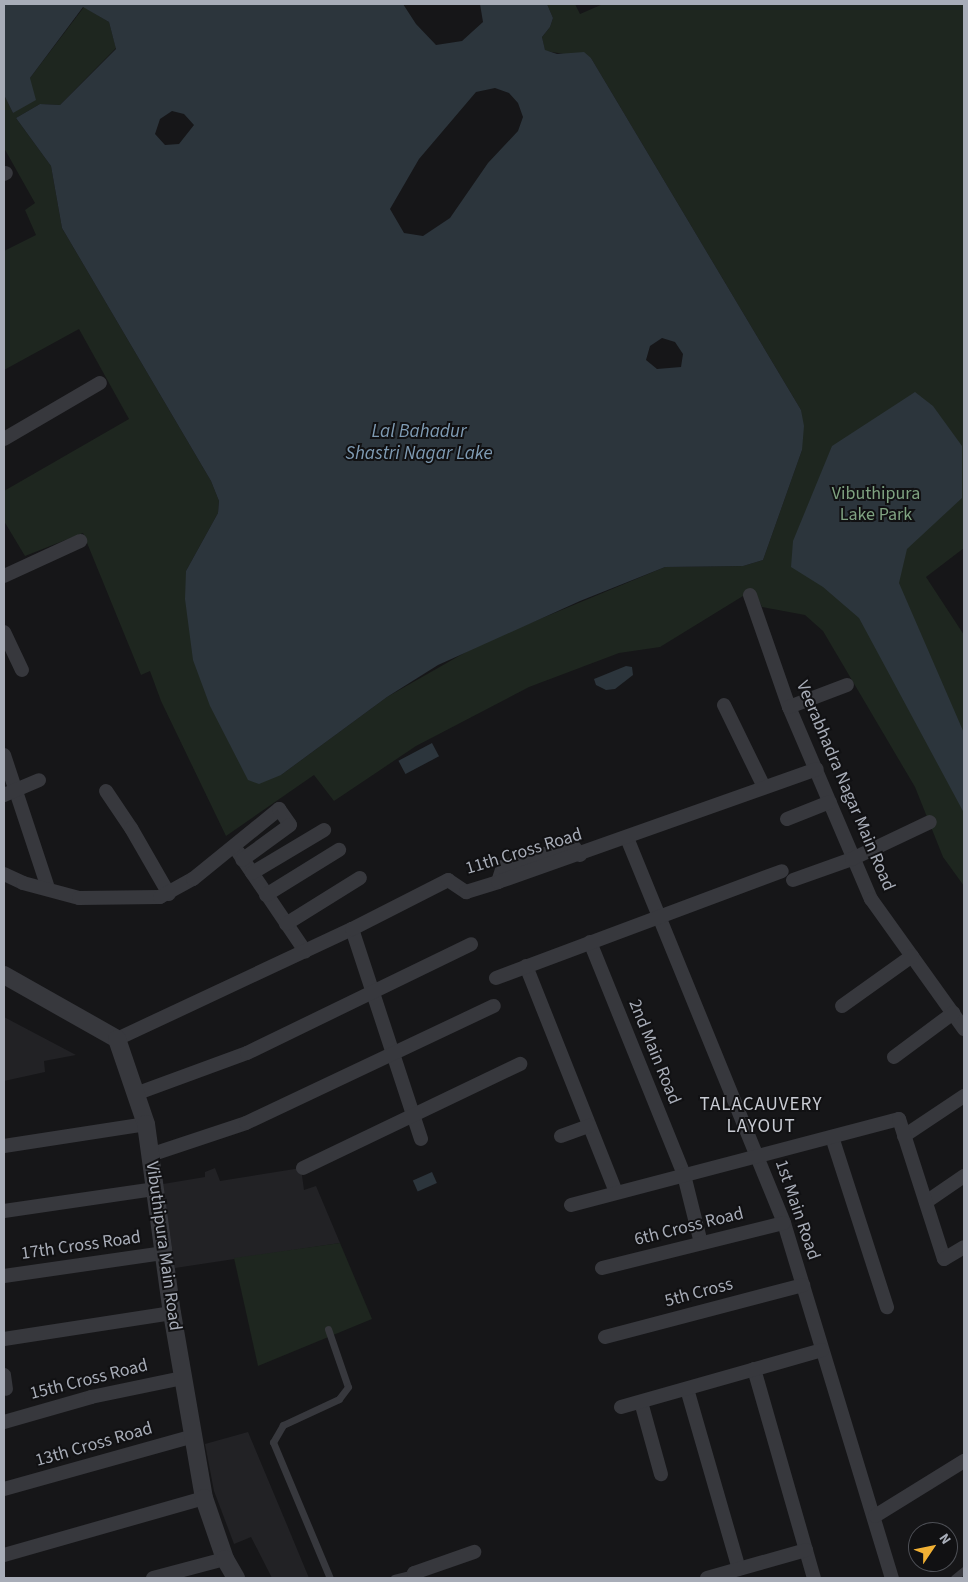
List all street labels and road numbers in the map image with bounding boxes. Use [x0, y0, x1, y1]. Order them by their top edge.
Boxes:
street label: Veerabhadra Nagar Main Road [791, 678, 899, 894]
street label: 11th Cross Road [463, 824, 585, 880]
street label: 2nd Main Road [623, 996, 685, 1108]
street label: 1st Main Road [770, 1157, 824, 1263]
street label: Vibuthipura Main Road [140, 1160, 186, 1332]
street label: 6th Cross Road [632, 1203, 746, 1251]
street label: 17th Cross Road [20, 1227, 142, 1265]
street label: 5th Cross [663, 1274, 735, 1312]
street label: 15th Cross Road [28, 1355, 150, 1405]
street label: 13th Cross Road [33, 1418, 155, 1472]

